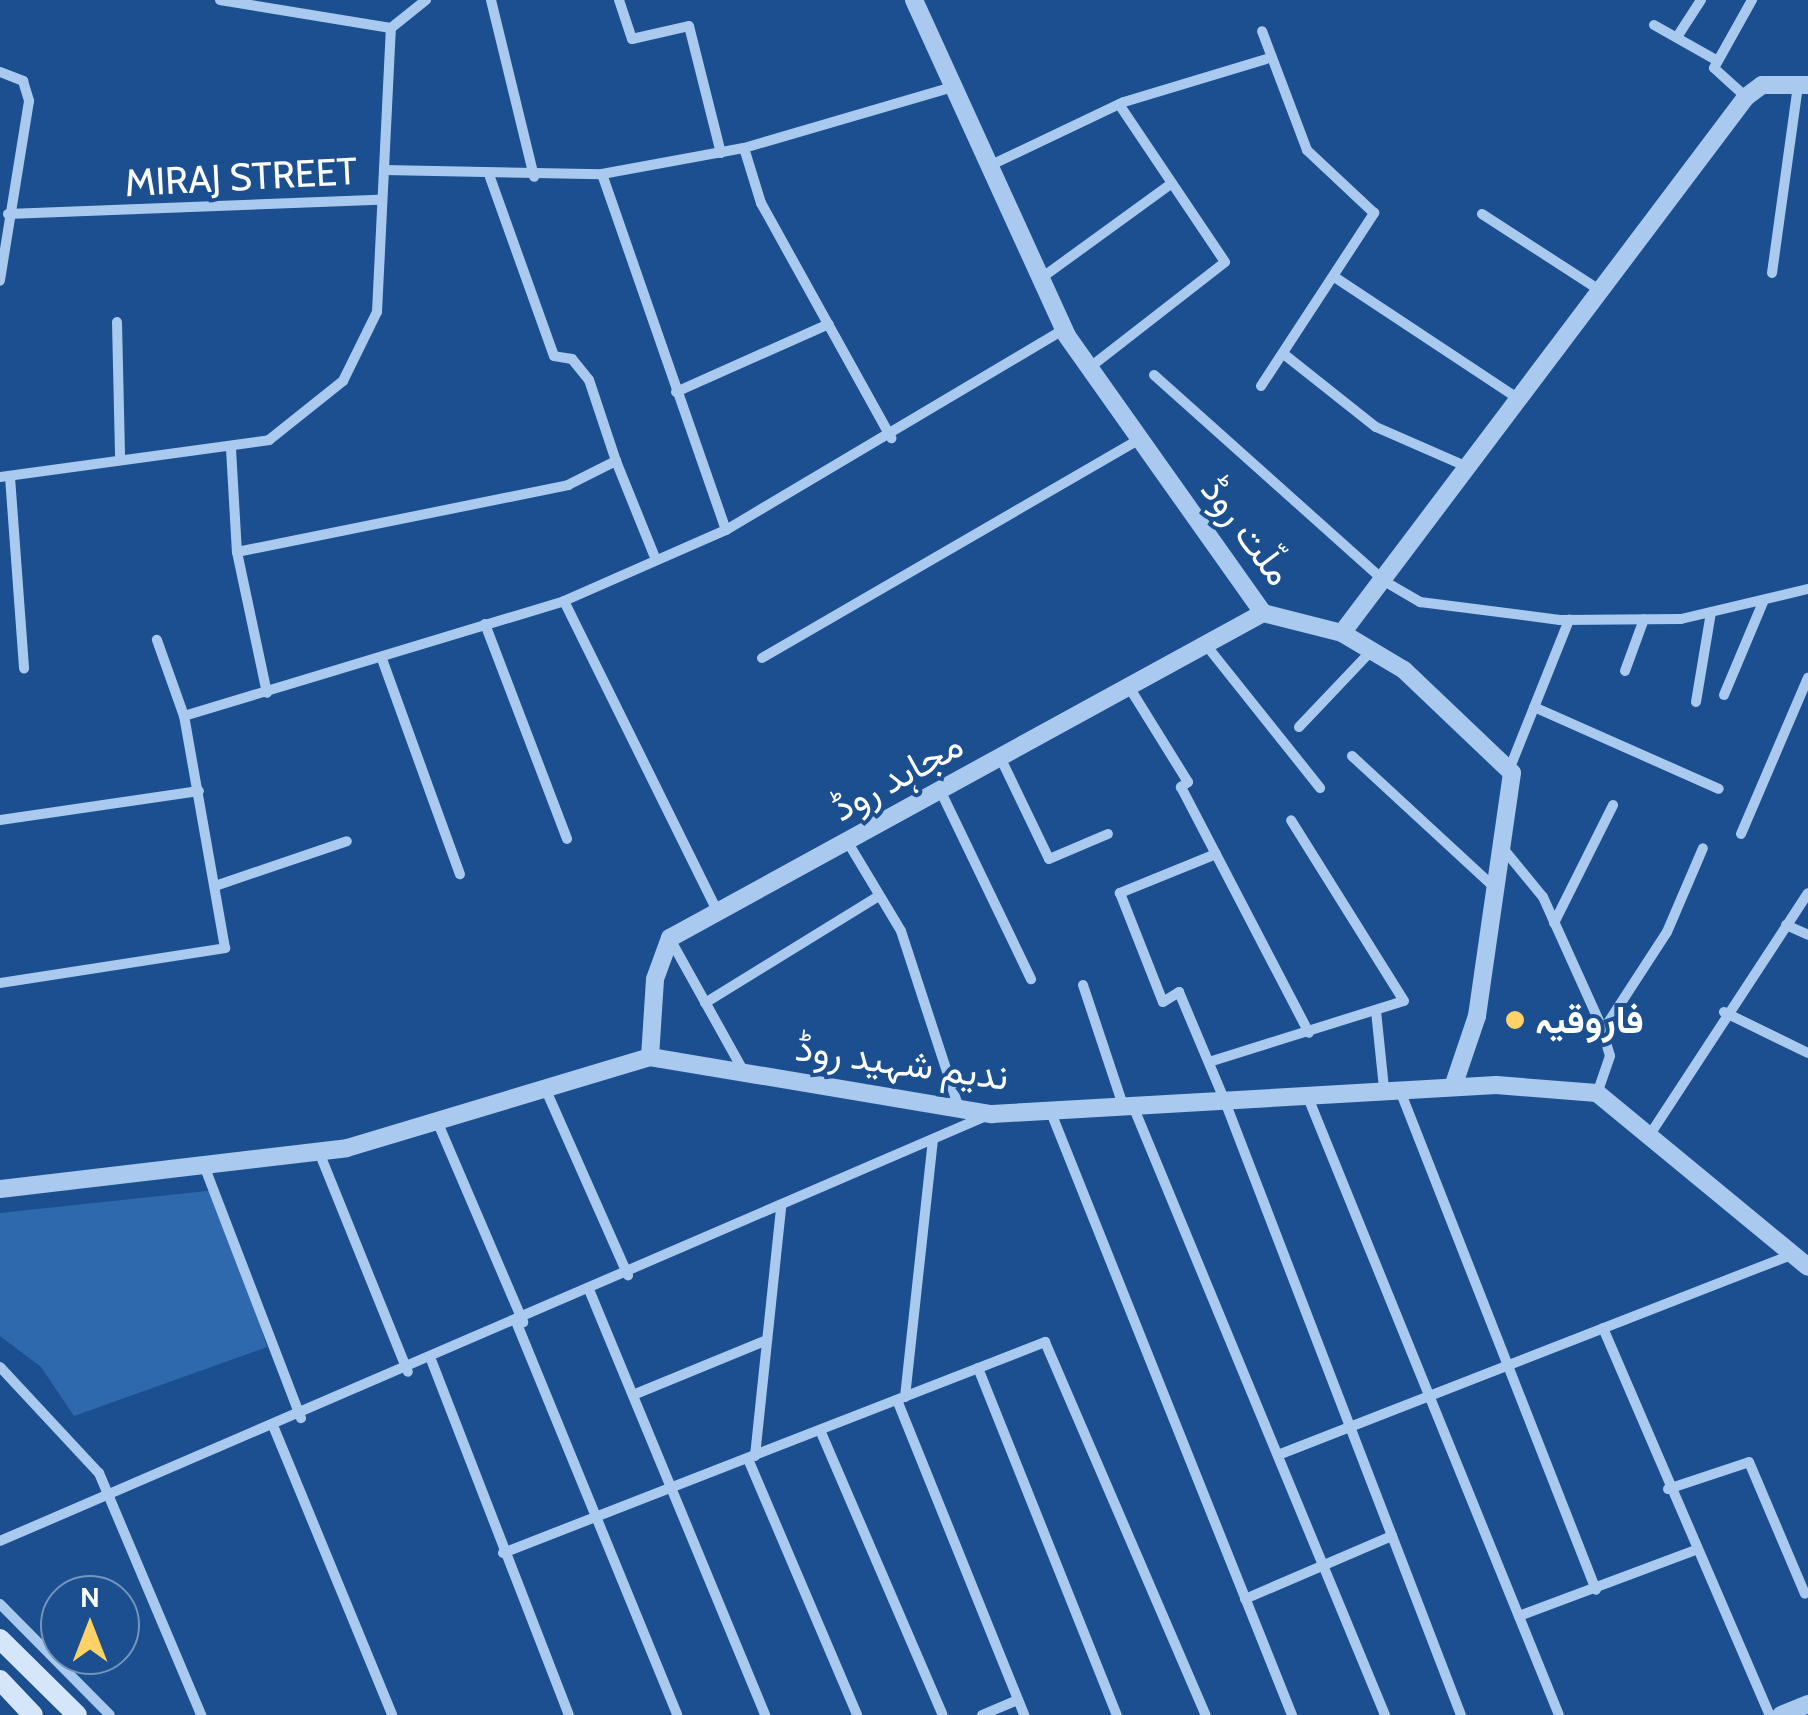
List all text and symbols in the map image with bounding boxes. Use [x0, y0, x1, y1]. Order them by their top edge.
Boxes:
street label: MIRAJ STREET [124, 148, 358, 206]
street label: ملّت روڈ [1192, 468, 1302, 594]
street label: مجاہد روڈ [823, 721, 971, 831]
place label: فاروقیہ [1535, 997, 1644, 1043]
marker: فاروقیہ [1504, 1009, 1526, 1031]
street label: ندیم شہید روڈ [793, 1024, 1011, 1100]
north arrow [40, 1575, 140, 1675]
text: N [80, 1580, 100, 1614]

